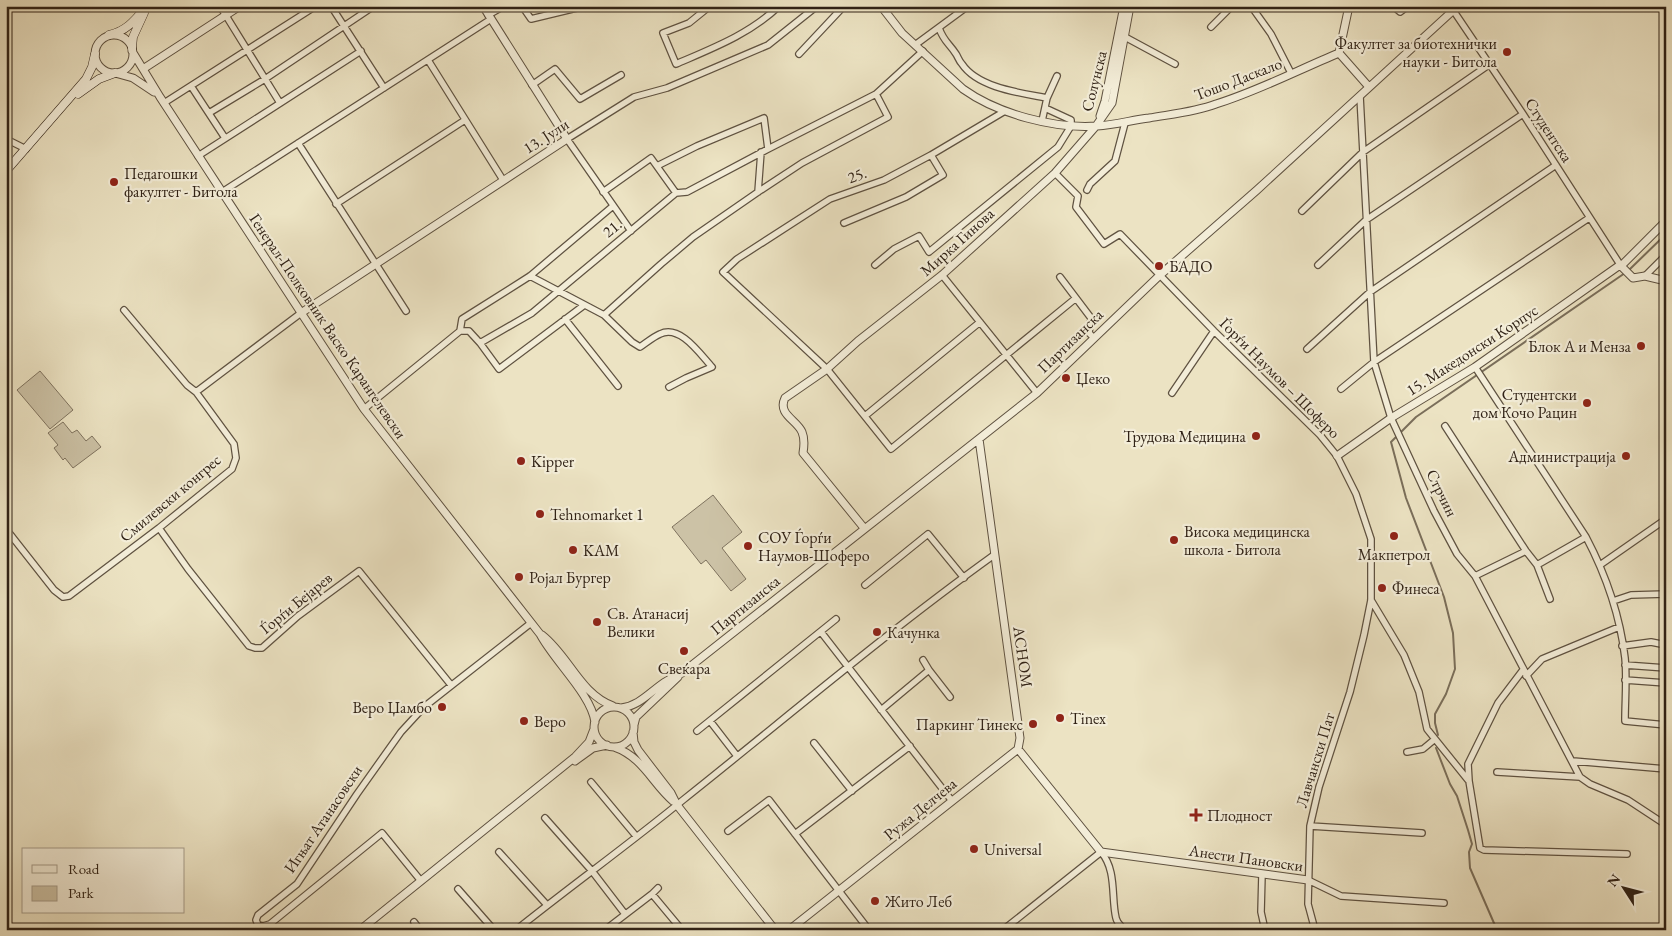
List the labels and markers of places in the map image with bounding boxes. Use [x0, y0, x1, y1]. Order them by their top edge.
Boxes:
place label: Факултет за биотехнички науки - Битола [1335, 33, 1498, 72]
marker: Факултет за биотехнички науки - Битола [1501, 46, 1513, 58]
place label: Педагошки факултет - Битола [124, 163, 238, 202]
marker: Педагошки факултет - Битола [108, 176, 120, 188]
place label: БАДО [1169, 256, 1212, 277]
marker: БАДО [1153, 260, 1165, 272]
place label: Блок А и Менза [1528, 336, 1632, 357]
marker: Блок А и Менза [1635, 340, 1647, 352]
place label: Џеко [1076, 368, 1110, 389]
marker: Џеко [1060, 372, 1072, 384]
place label: Студентски дом Кочо Рацин [1473, 384, 1578, 423]
marker: Студентски дом Кочо Рацин [1581, 397, 1593, 409]
place label: Трудова Медицина [1123, 426, 1247, 447]
marker: Трудова Медицина [1250, 430, 1262, 442]
place label: Администрација [1507, 446, 1617, 467]
marker: Администрација [1620, 450, 1632, 462]
place label: Kipper [531, 451, 575, 472]
marker: Kipper [515, 455, 527, 467]
place label: Tehnomarket 1 [550, 504, 644, 525]
marker: Tehnomarket 1 [534, 508, 546, 520]
place label: Висока медицинска школа - Битола [1184, 521, 1311, 560]
place label: СОУ Ѓорѓи Наумов-Шоферо [758, 527, 870, 566]
marker: Макпетрол [1388, 530, 1400, 542]
marker: Висока медицинска школа - Битола [1168, 534, 1180, 546]
place label: KAM [583, 540, 619, 561]
marker: СОУ Ѓорѓи Наумов-Шоферо [742, 540, 754, 552]
marker: KAM [567, 544, 579, 556]
place label: Макпетрол [1358, 544, 1431, 565]
place label: Ројал Бургер [529, 567, 611, 588]
marker: Ројал Бургер [513, 571, 525, 583]
place label: Финеса [1392, 578, 1440, 599]
marker: Финеса [1376, 582, 1388, 594]
place label: Св. Атанасиј Велики [607, 603, 689, 642]
marker: Св. Атанасиј Велики [591, 616, 603, 628]
place label: Качунка [887, 622, 941, 643]
marker: Качунка [871, 626, 883, 638]
marker: Свеќара [678, 645, 690, 657]
place label: Свеќара [658, 658, 711, 679]
place label: Веро Џамбо [352, 697, 432, 718]
marker: Веро Џамбо [436, 701, 448, 713]
place label: Tinex [1070, 708, 1106, 729]
place label: Веро [534, 711, 566, 732]
marker: Tinex [1054, 712, 1066, 724]
place label: Паркинг Тинекс [916, 714, 1023, 735]
marker: Веро [518, 715, 530, 727]
marker: Паркинг Тинекс [1027, 718, 1039, 730]
place label: Плодност [1207, 805, 1273, 826]
marker: Плодност [1189, 808, 1203, 822]
place label: Universal [984, 839, 1042, 860]
marker: Universal [968, 843, 980, 855]
place label: Жито Леб [884, 891, 952, 912]
marker: Жито Леб [869, 895, 881, 907]

